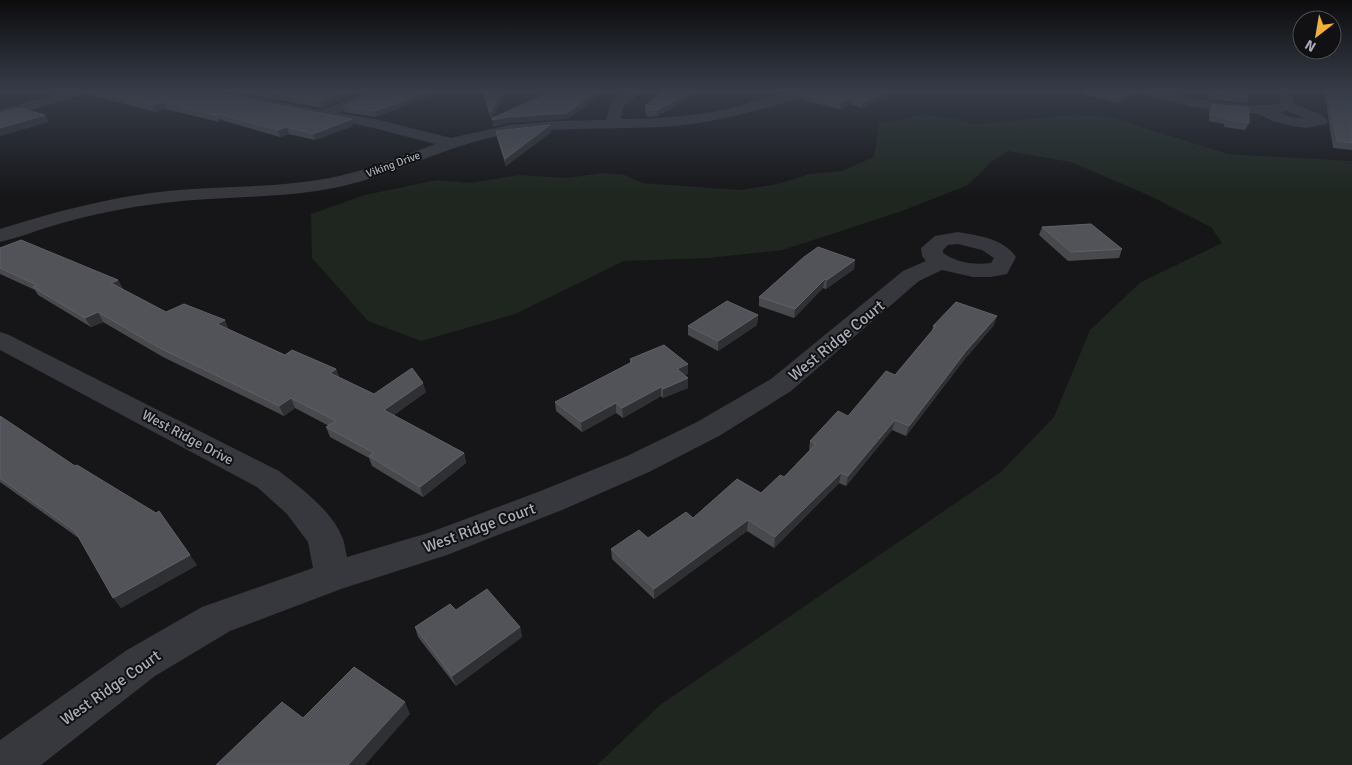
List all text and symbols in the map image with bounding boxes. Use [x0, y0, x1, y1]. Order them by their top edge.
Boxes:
north arrow [1292, 10, 1342, 60]
text: N [1302, 36, 1319, 56]
street label: Viking Drive [364, 149, 422, 180]
street label: West Ridge Court [785, 296, 889, 386]
street label: West Ridge Drive [139, 406, 236, 469]
street label: West Ridge Court [421, 498, 539, 558]
street label: West Ridge Court [57, 646, 165, 730]

